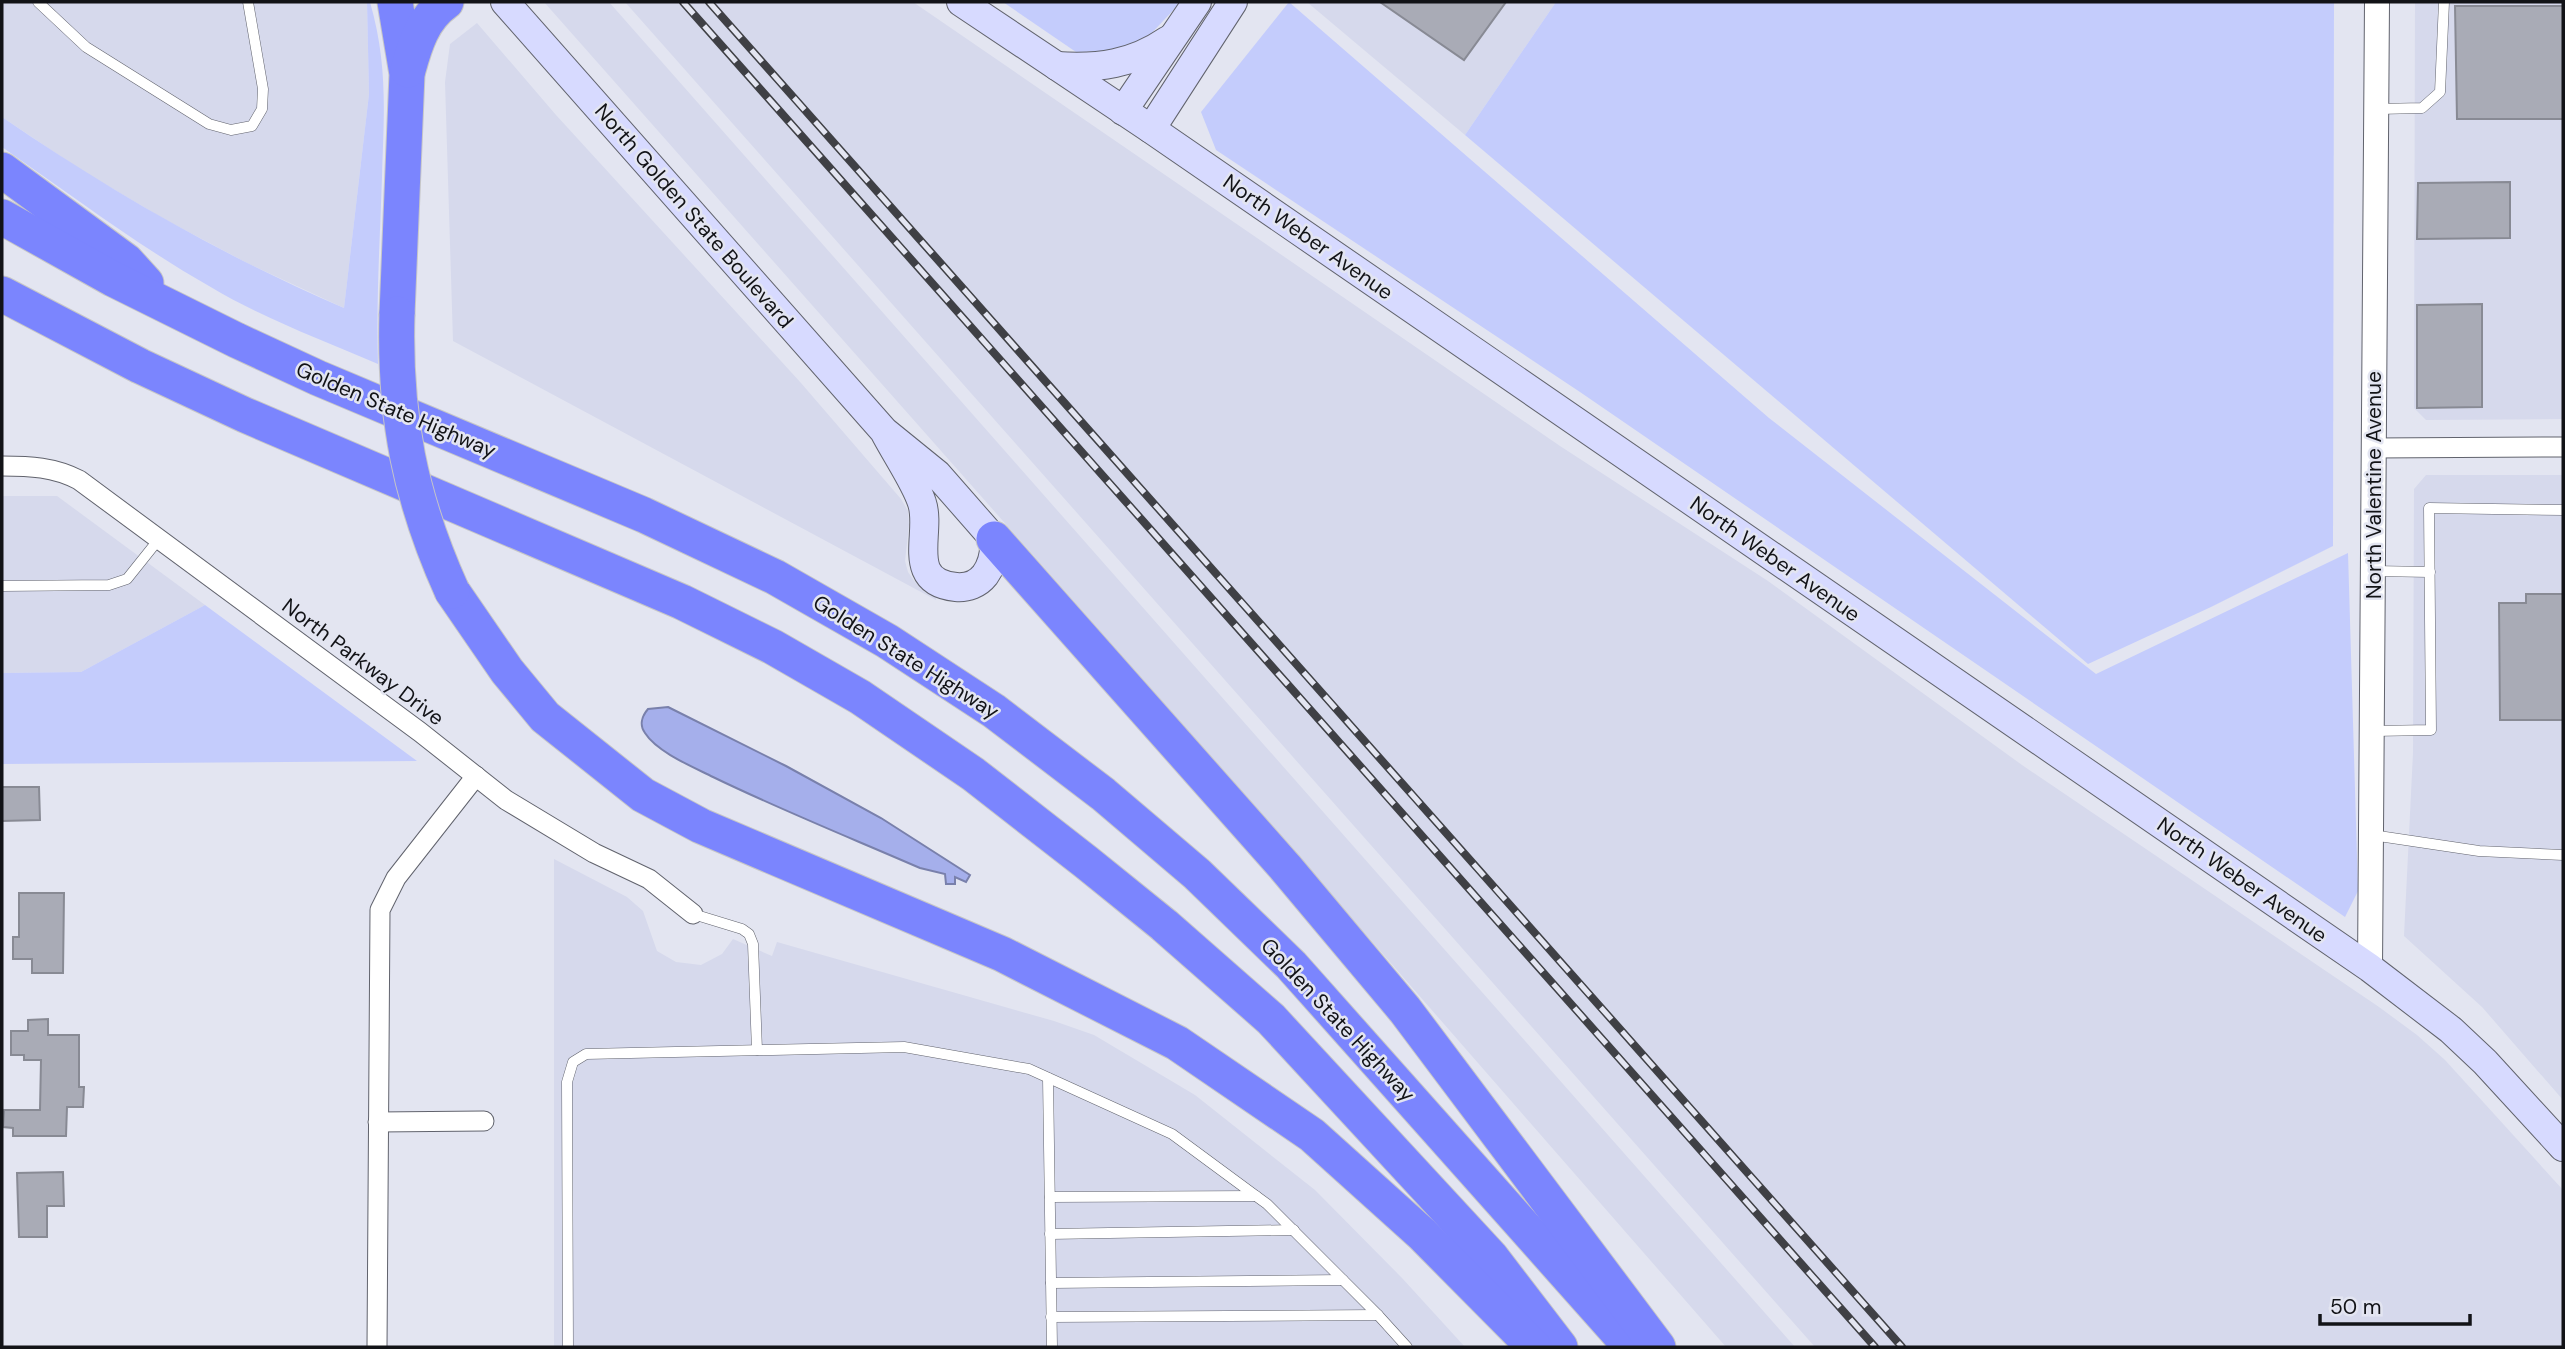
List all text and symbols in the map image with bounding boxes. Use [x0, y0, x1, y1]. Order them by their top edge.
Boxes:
street label: North Golden State Boulevard [589, 98, 799, 334]
street label: North Weber Avenue [1217, 168, 1399, 306]
street label: Golden State Highway [292, 355, 500, 465]
street label: North Valentine Avenue [2360, 371, 2388, 599]
street label: North Weber Avenue [1684, 490, 1866, 628]
street label: Golden State Highway [808, 588, 1005, 726]
street label: North Parkway Drive [276, 592, 450, 732]
street label: North Weber Avenue [2151, 811, 2333, 949]
street label: Golden State Highway [1255, 932, 1422, 1108]
scale bar [2320, 1282, 2470, 1326]
text: 50 m [2330, 1293, 2381, 1321]

